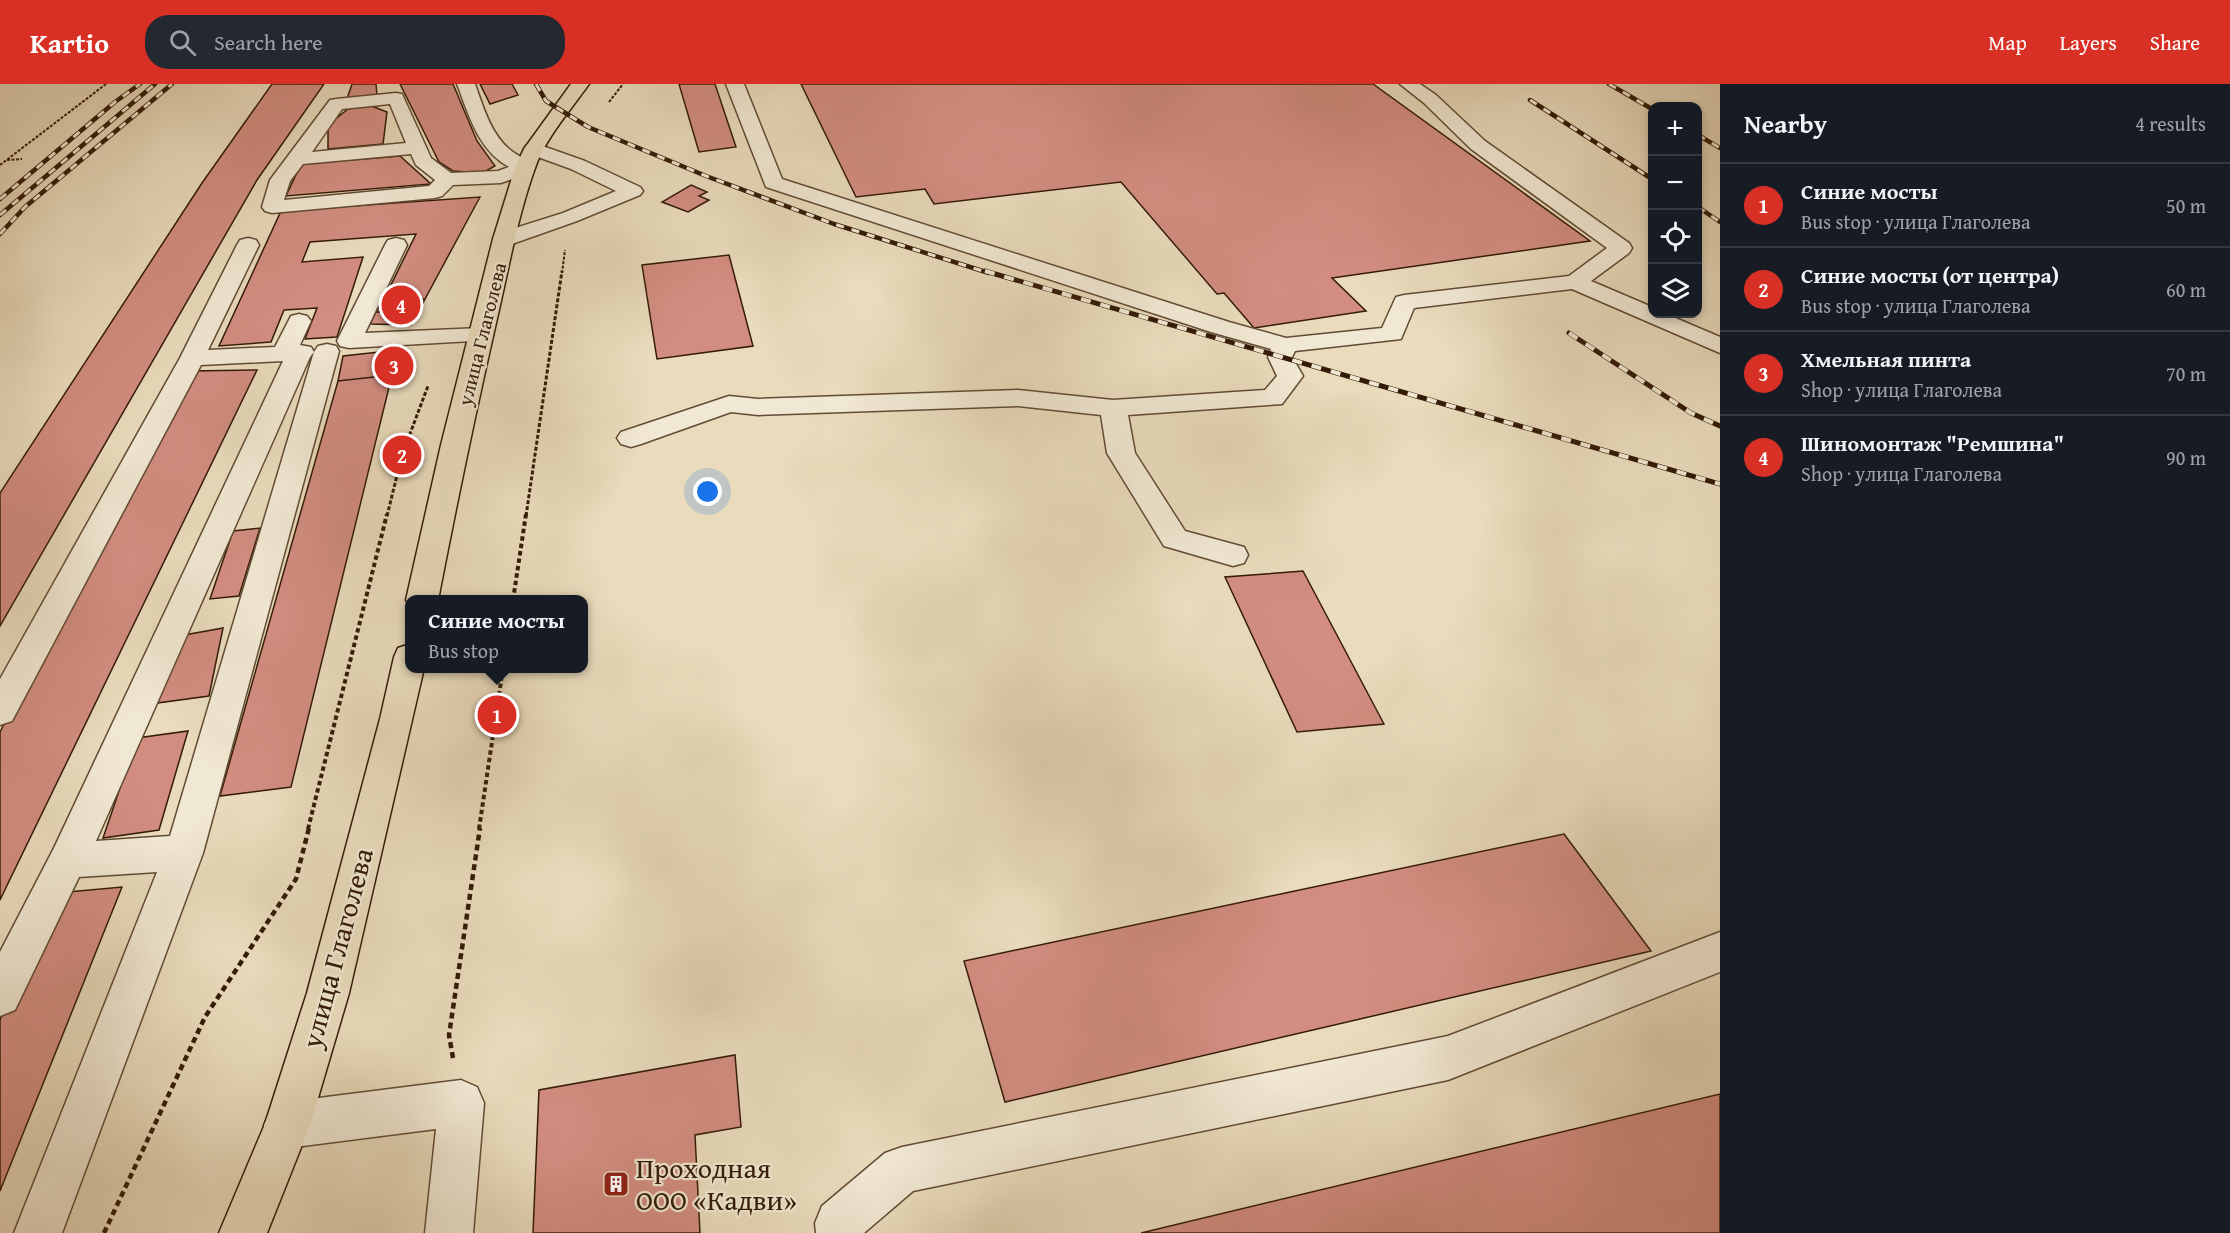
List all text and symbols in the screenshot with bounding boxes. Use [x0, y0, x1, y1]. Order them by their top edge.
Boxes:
search box [145, 15, 565, 69]
text: Kartio [30, 22, 109, 63]
icon: search [166, 26, 199, 59]
text: Search here [214, 26, 323, 58]
text: Map [1988, 27, 2027, 58]
text: Layers [2060, 27, 2117, 58]
text: Share [2150, 27, 2200, 58]
map controls [1648, 102, 1702, 318]
button: + [1648, 102, 1702, 156]
text: Nearby [1744, 104, 1827, 143]
text: 4 results [2135, 109, 2206, 138]
button: − [1648, 156, 1702, 210]
text: Синие мосты [1801, 175, 1937, 207]
text: 1 [1758, 191, 1769, 220]
text: 50 m [2166, 191, 2206, 220]
text: Bus stop · улица Глаголева [1801, 207, 2031, 236]
button: locate [1648, 210, 1702, 264]
street label: улица Глаголева [449, 259, 513, 410]
text: Синие мосты (от центра) [1801, 259, 2059, 291]
button: layers [1648, 264, 1702, 318]
text: 2 [1758, 275, 1769, 304]
text: 60 m [2166, 275, 2206, 304]
pin: 4 [382, 282, 420, 328]
text: Bus stop · улица Глаголева [1801, 291, 2031, 320]
text: Хмельная пинта [1801, 343, 1971, 375]
pin: 3 [374, 344, 414, 388]
text: 3 [1758, 359, 1769, 388]
text: 70 m [2166, 359, 2206, 388]
text: Shop · улица Глаголева [1801, 375, 2002, 404]
text: Шиномонтаж "Ремшина" [1801, 427, 2064, 459]
pin: 2 [382, 432, 422, 478]
text: 4 [1758, 443, 1769, 472]
text: 90 m [2166, 443, 2206, 472]
text: Shop · улица Глаголева [1801, 459, 2002, 488]
your location [693, 477, 722, 506]
popup [405, 595, 588, 673]
text: Синие мосты [428, 604, 565, 636]
text: Bus stop [428, 636, 499, 665]
pin: 1 [478, 692, 516, 738]
street label: улица Глаголева [290, 843, 383, 1054]
place label: Проходная ООО «Кадви» [636, 1147, 797, 1220]
building icon: Проходная ООО «Кадви» [601, 1169, 631, 1199]

